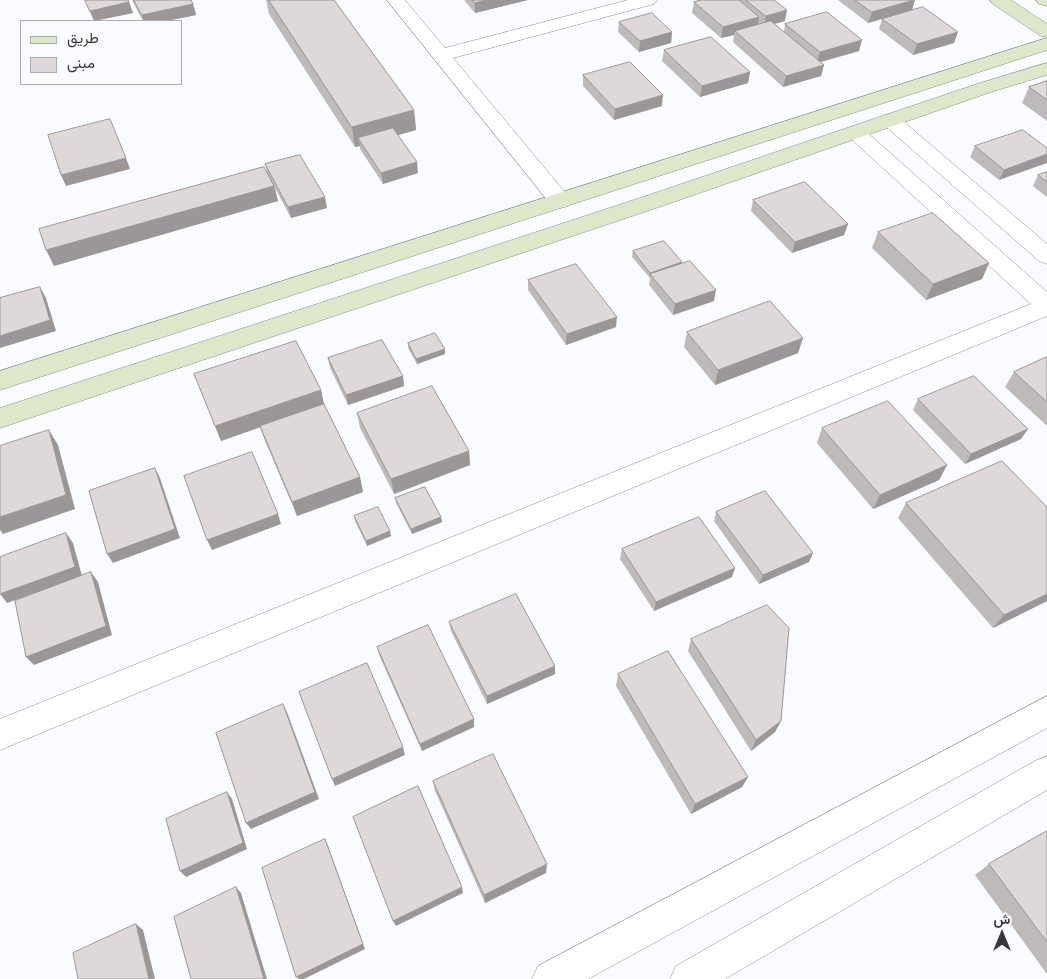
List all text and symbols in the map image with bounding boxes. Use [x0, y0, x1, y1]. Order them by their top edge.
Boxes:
legend [20, 20, 182, 85]
text: طريق [67, 28, 99, 47]
text: مبنى [67, 53, 95, 72]
north arrow [977, 909, 1027, 959]
text: ش [994, 910, 1010, 927]

